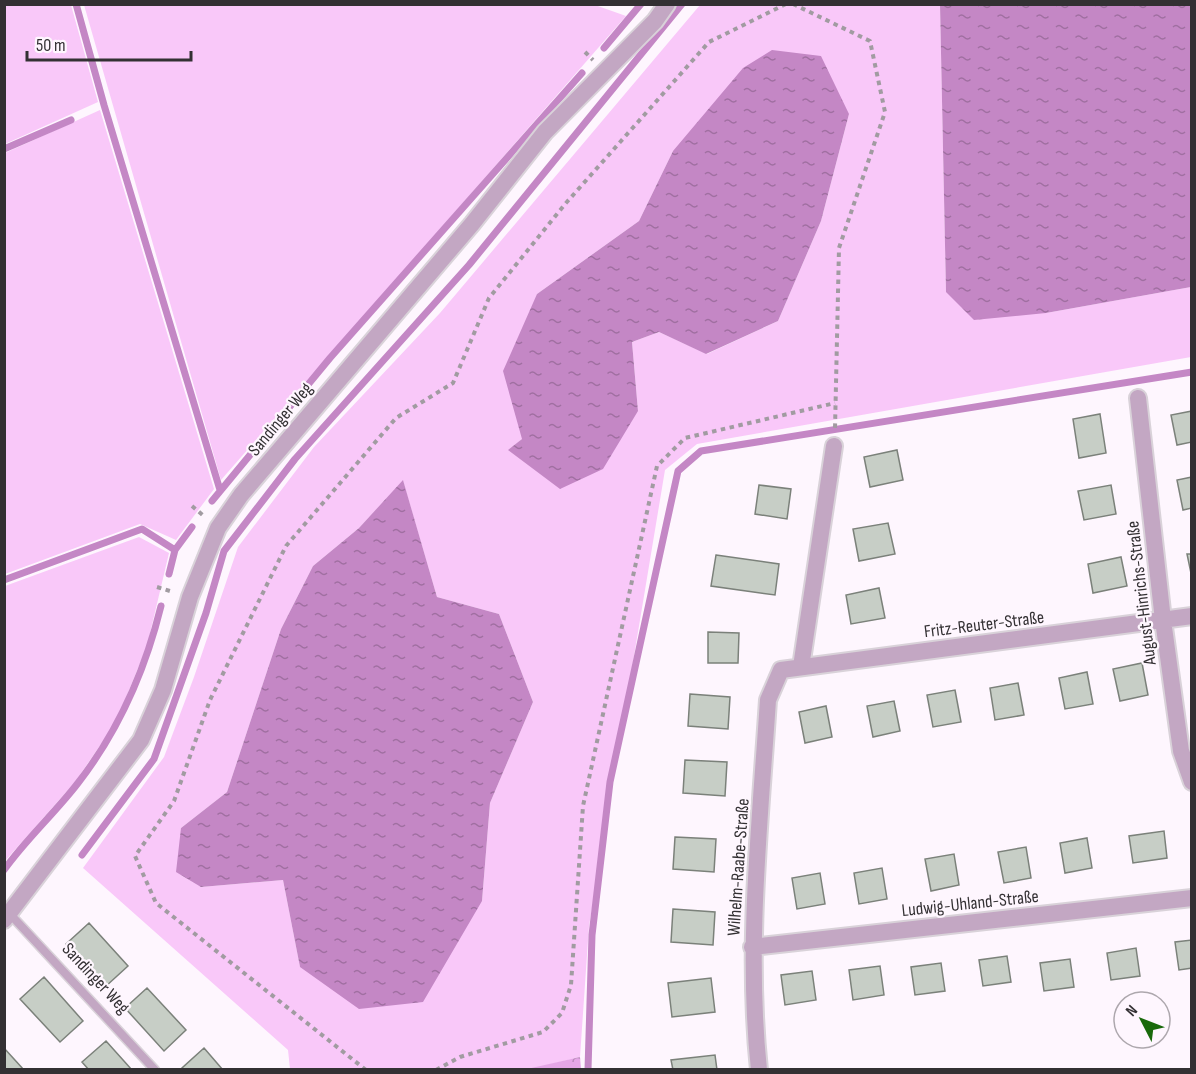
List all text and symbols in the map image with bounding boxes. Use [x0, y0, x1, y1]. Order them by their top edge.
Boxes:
scale bar [27, 24, 190, 62]
text: 50 m [36, 35, 66, 56]
street label: Sandinger Weg [244, 378, 317, 460]
street label: August-Hinrichs-Straße [1122, 520, 1161, 667]
street label: Fritz-Reuter-Straße [923, 607, 1045, 642]
street label: Wilhelm-Raabe-Straße [723, 798, 754, 937]
street label: Ludwig-Uhland-Straße [900, 886, 1040, 921]
street label: Sandinger Weg [58, 939, 134, 1018]
north arrow [1112, 990, 1172, 1050]
text: N [1122, 1001, 1142, 1020]

